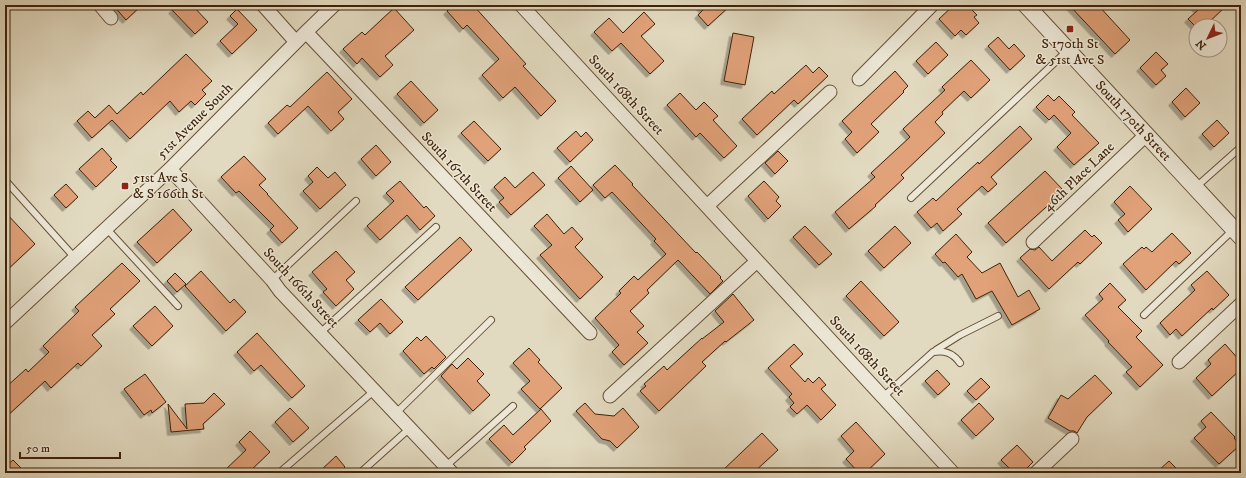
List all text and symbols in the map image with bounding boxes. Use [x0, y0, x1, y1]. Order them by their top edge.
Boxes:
north arrow [1188, 18, 1228, 58]
marker: S 170th St & 51st Ave S [1065, 24, 1075, 34]
place label: S 170th St & 51st Ave S [1036, 35, 1104, 69]
text: N [1193, 36, 1210, 52]
street label: South 168th Street [584, 51, 668, 139]
street label: South 170th Street [1091, 77, 1175, 165]
street label: 51st Avenue South [153, 79, 237, 163]
street label: South 167th Street [417, 128, 501, 216]
street label: 46th Place Lane [1040, 138, 1119, 216]
place label: 51st Ave S & S 166th St [133, 169, 204, 203]
marker: 51st Ave S & S 166th St [120, 181, 130, 191]
street label: South 166th Street [259, 244, 343, 332]
street label: South 168th Street [825, 312, 909, 400]
scale bar [20, 434, 120, 460]
text: 50 m [26, 441, 50, 456]

